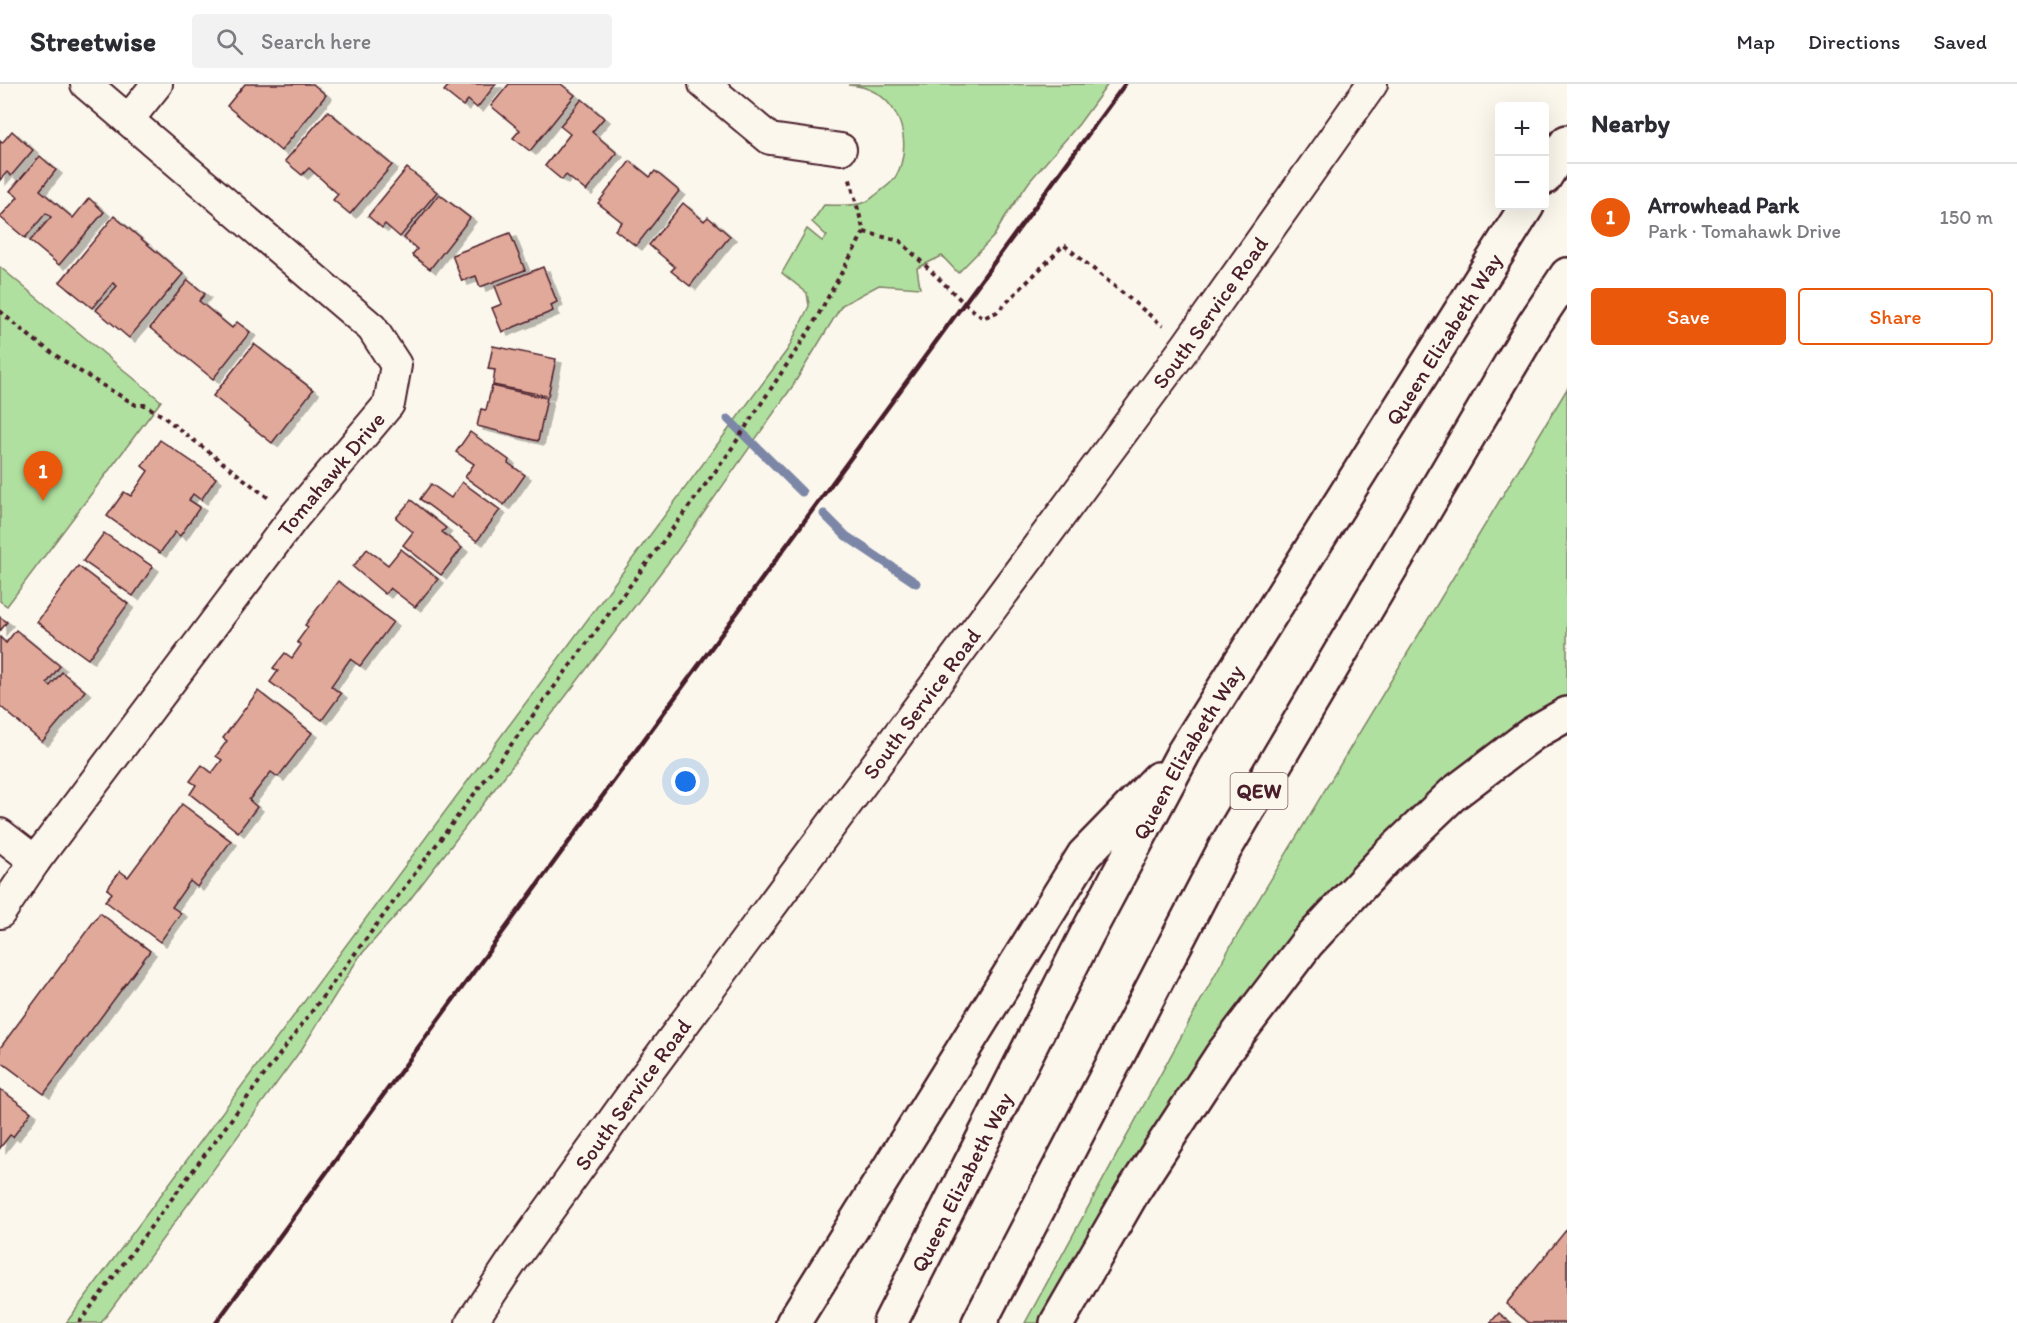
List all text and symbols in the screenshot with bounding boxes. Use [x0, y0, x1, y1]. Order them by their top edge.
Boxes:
search box [192, 14, 612, 68]
text: Streetwise [30, 24, 156, 58]
icon: search [213, 25, 246, 58]
text: Search here [261, 28, 371, 55]
text: Map [1737, 29, 1775, 54]
text: Directions [1808, 29, 1900, 54]
text: Saved [1933, 29, 1987, 54]
map controls [1495, 102, 1549, 210]
button: + [1495, 102, 1549, 156]
text: Nearby [1591, 107, 1670, 139]
button: − [1495, 156, 1549, 210]
text: Arrowhead Park [1648, 192, 1799, 219]
text: 1 [1606, 205, 1615, 229]
text: 150 m [1940, 205, 1993, 229]
text: Park · Tomahawk Drive [1648, 219, 1841, 243]
street label: South Service Road [1146, 231, 1274, 394]
street label: Queen Elizabeth Way [1380, 248, 1508, 430]
button: Save [1591, 288, 1786, 345]
button: Share [1798, 288, 1993, 345]
street label: Tomahawk Drive [271, 406, 391, 542]
pin: 1 [24, 452, 63, 501]
street label: South Service Road [857, 623, 986, 785]
street label: Queen Elizabeth Way [1127, 659, 1250, 845]
your location [671, 767, 700, 796]
road number: QEW [1230, 773, 1288, 809]
street label: South Service Road [569, 1013, 697, 1176]
street label: Queen Elizabeth Way [905, 1087, 1019, 1277]

